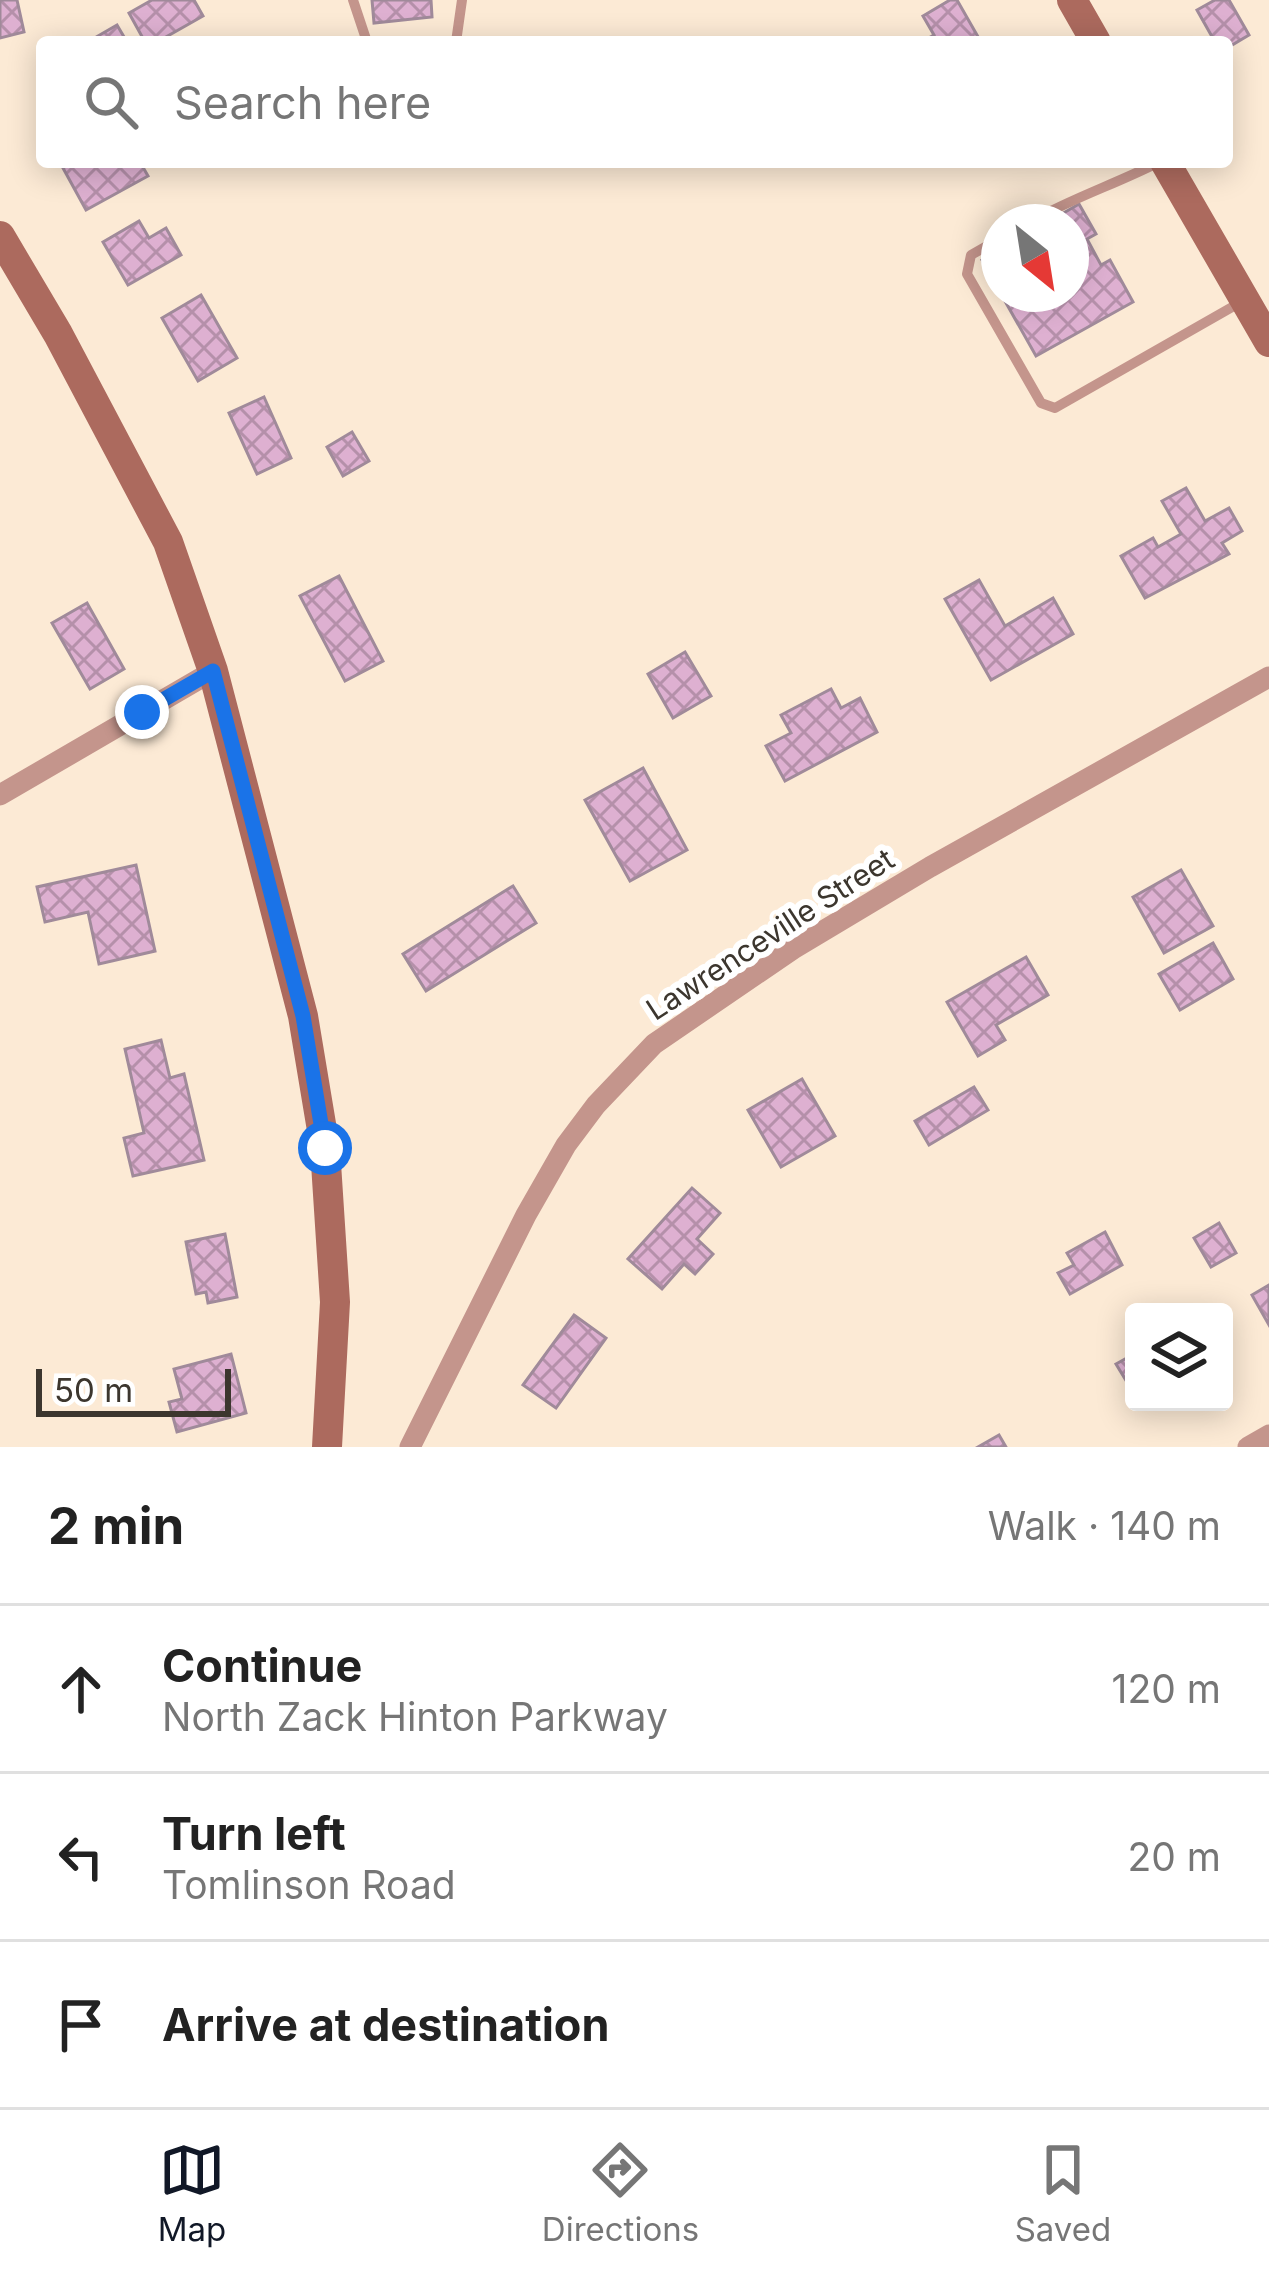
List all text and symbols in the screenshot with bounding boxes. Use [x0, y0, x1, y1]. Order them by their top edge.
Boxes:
search box [36, 36, 1233, 168]
icon: search [78, 69, 144, 135]
text: Search here [174, 75, 431, 130]
north arrow [981, 204, 1089, 312]
route end [115, 685, 169, 739]
street label: Lawrenceville Street [640, 840, 901, 1027]
route start [298, 1121, 352, 1175]
map controls [1125, 1303, 1233, 1411]
button: layers [1125, 1303, 1233, 1411]
scale bar [36, 1363, 231, 1416]
text: 50 m [54, 1370, 133, 1410]
text: 2 min [48, 1495, 184, 1556]
text: Walk · 140 m [988, 1502, 1221, 1549]
text: Continue [162, 1638, 362, 1693]
icon: ahead [48, 1656, 114, 1722]
text: 120 m [1112, 1665, 1221, 1712]
text: North Zack Hinton Parkway [162, 1693, 668, 1740]
text: Turn left [162, 1806, 346, 1861]
icon: left [48, 1824, 114, 1890]
text: 20 m [1127, 1833, 1221, 1880]
text: Tomlinson Road [162, 1861, 456, 1908]
icon: arrive [48, 1992, 114, 2058]
text: Arrive at destination [162, 1997, 609, 2052]
tab: Map [158, 2137, 226, 2249]
tab: Directions [542, 2137, 699, 2249]
tab: Saved [1015, 2137, 1111, 2249]

